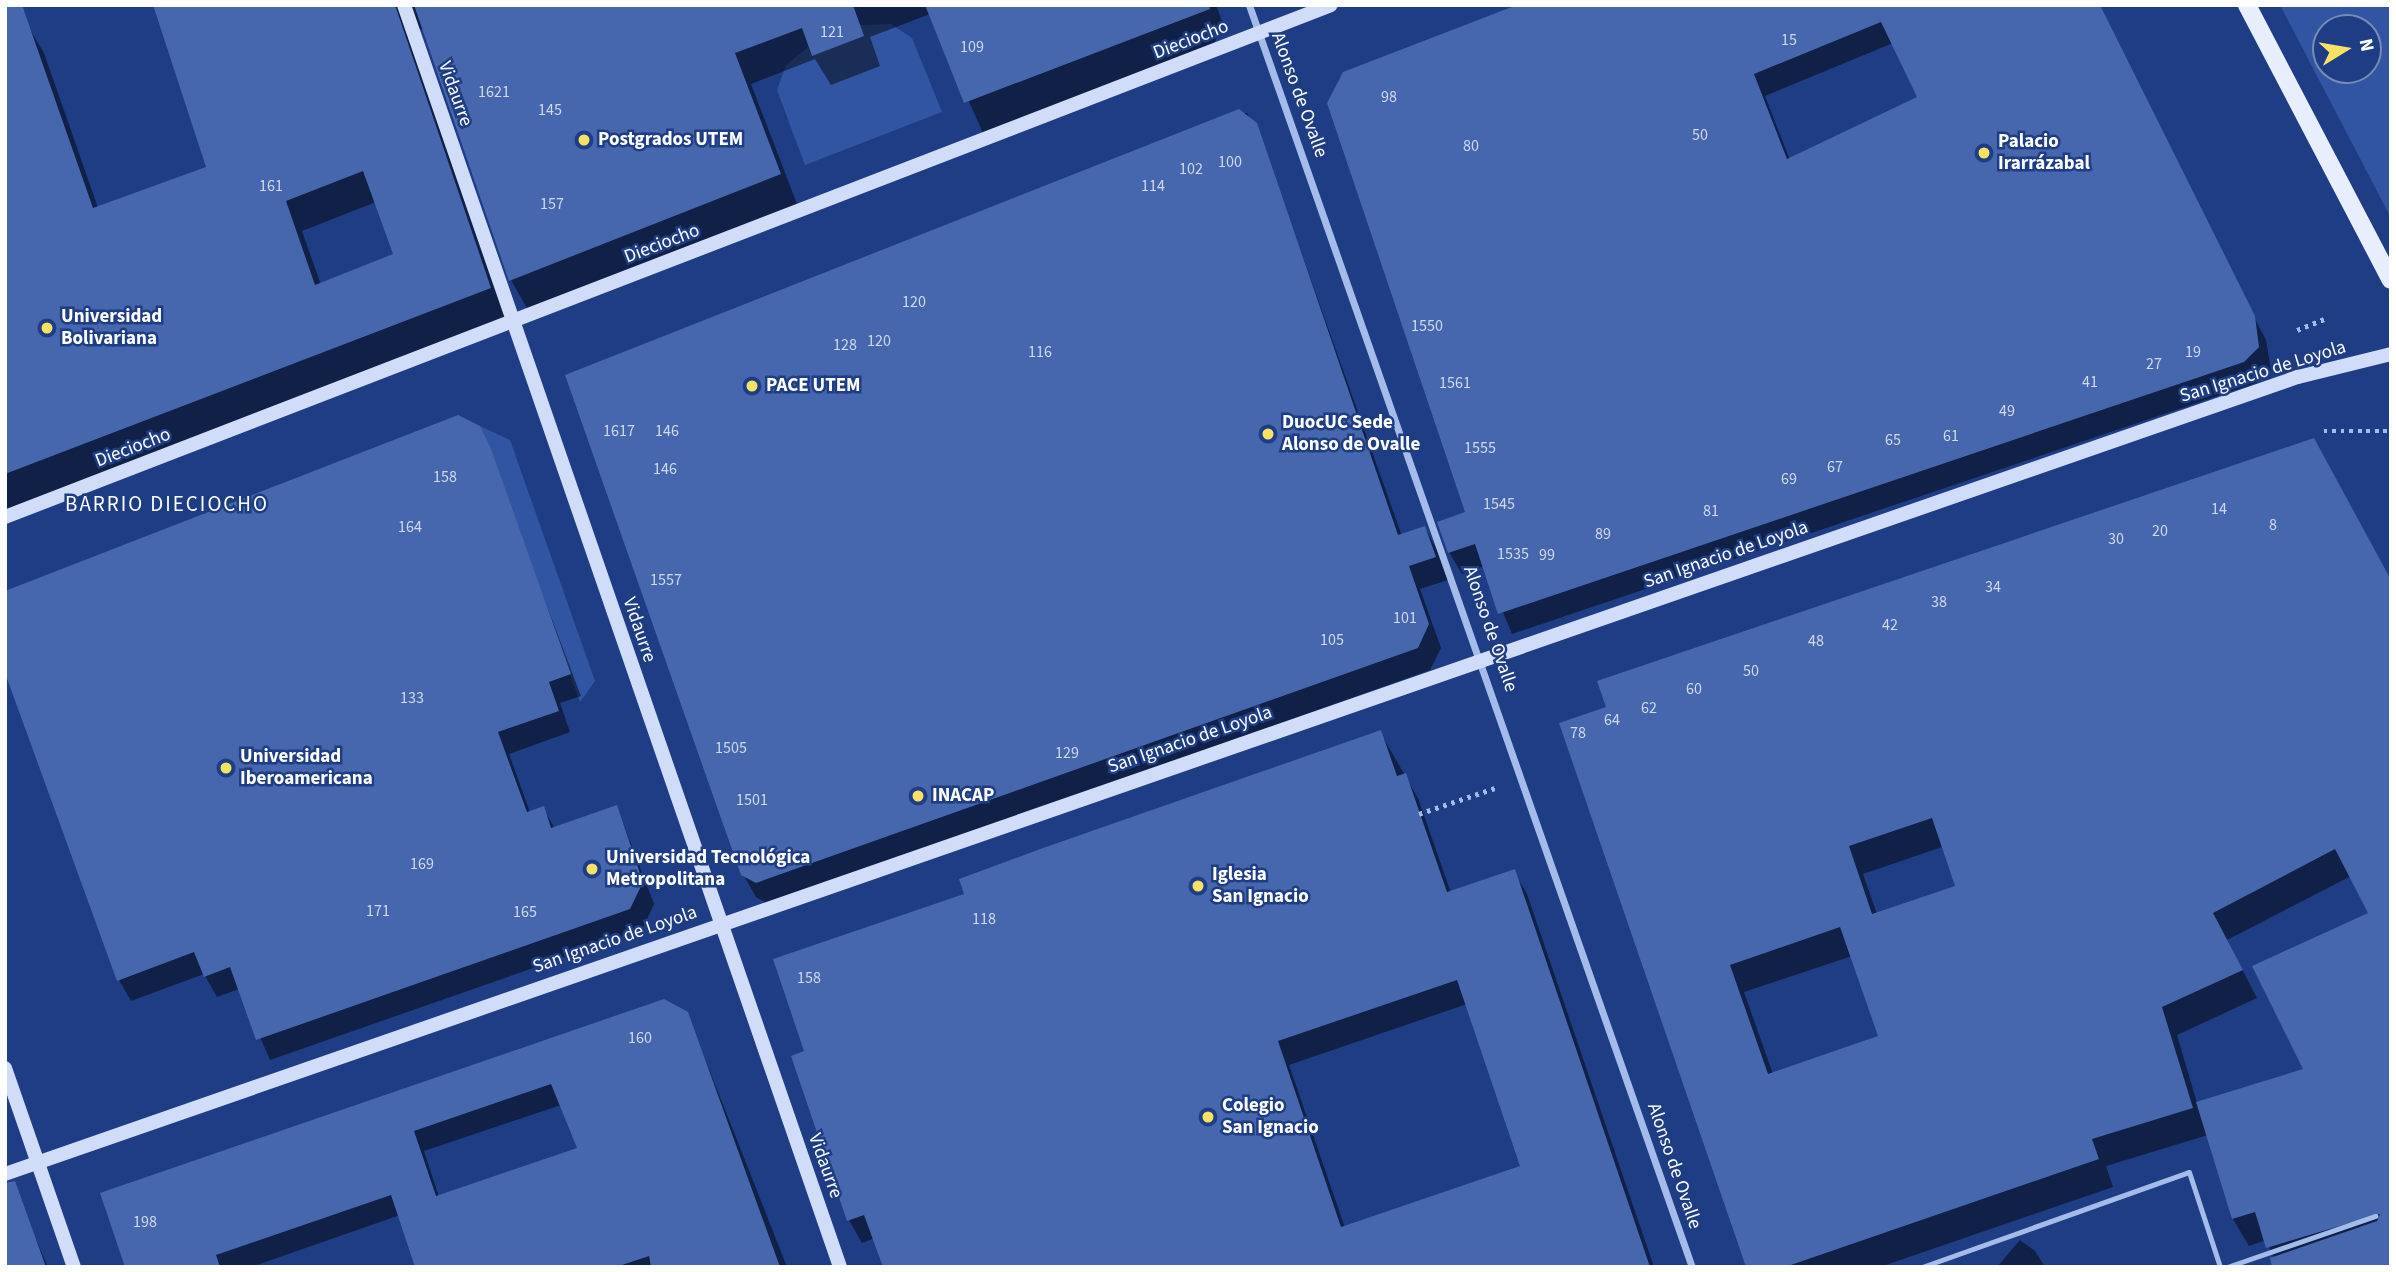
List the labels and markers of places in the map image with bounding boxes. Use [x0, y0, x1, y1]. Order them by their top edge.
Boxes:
place label: Postgrados UTEM [598, 129, 743, 151]
place label: Palacio Irarrázabal [1998, 131, 2090, 175]
marker: Postgrados UTEM [576, 132, 592, 148]
marker: Palacio Irarrázabal [1976, 145, 1992, 161]
place label: Universidad Bolivariana [61, 306, 162, 350]
marker: Universidad Bolivariana [39, 320, 55, 336]
place label: PACE UTEM [766, 375, 861, 397]
marker: PACE UTEM [744, 378, 760, 394]
place label: DuocUC Sede Alonso de Ovalle [1282, 412, 1420, 456]
marker: DuocUC Sede Alonso de Ovalle [1260, 426, 1276, 442]
place label: Universidad Iberoamericana [240, 746, 373, 790]
marker: Universidad Iberoamericana [218, 760, 234, 776]
place label: INACAP [932, 785, 994, 807]
marker: INACAP [910, 788, 926, 804]
place label: Universidad Tecnológica Metropolitana [606, 847, 810, 891]
marker: Universidad Tecnológica Metropolitana [584, 861, 600, 877]
place label: Iglesia San Ignacio [1212, 864, 1309, 908]
marker: Iglesia San Ignacio [1190, 878, 1206, 894]
place label: Colegio San Ignacio [1222, 1095, 1319, 1139]
marker: Colegio San Ignacio [1200, 1109, 1216, 1125]

